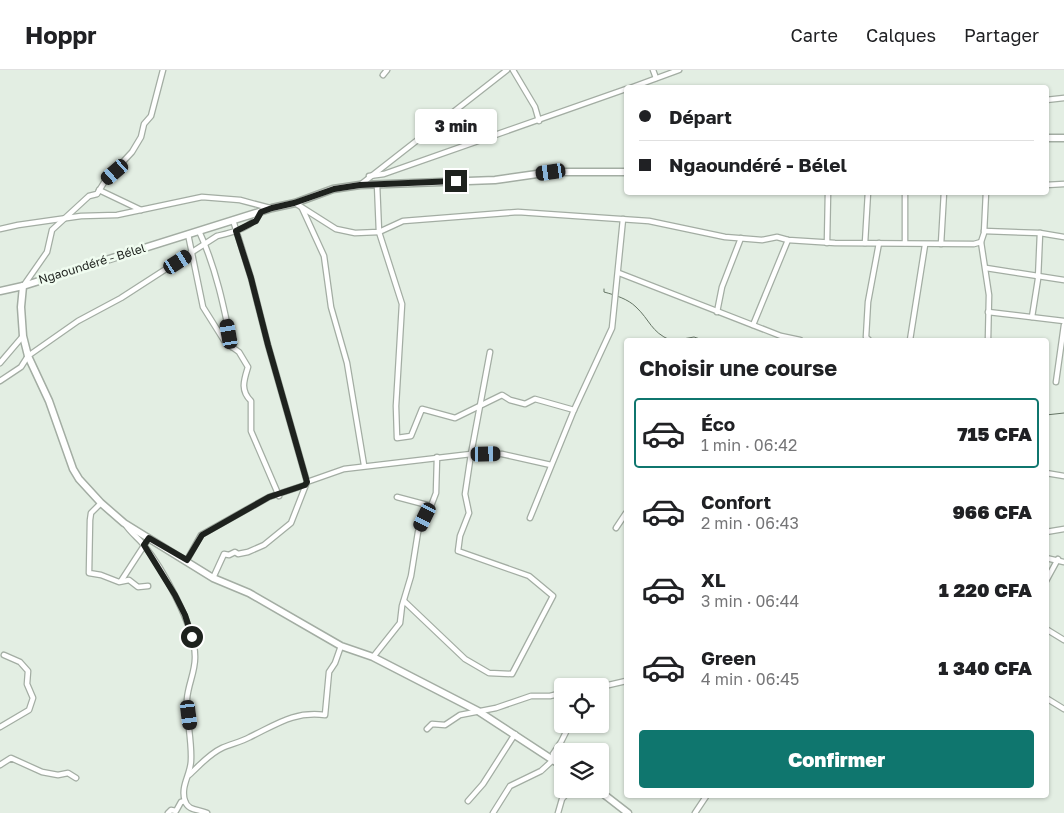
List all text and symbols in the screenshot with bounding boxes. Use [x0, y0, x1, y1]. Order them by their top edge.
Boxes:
text: Hoppr [25, 20, 97, 49]
text: Carte [791, 24, 838, 46]
text: Calques [866, 24, 936, 46]
text: Partager [964, 24, 1039, 46]
text: Départ [669, 105, 732, 128]
callout: 3 min [415, 108, 497, 144]
text: 3 min [435, 116, 477, 136]
text: Ngaoundéré - Bélel [669, 153, 847, 176]
car [98, 156, 131, 188]
car [535, 162, 566, 182]
route end [445, 170, 467, 192]
street label: Ngaoundéré - Bélel [37, 240, 147, 287]
car [161, 248, 194, 276]
car [219, 318, 238, 350]
text: Choisir une course [639, 354, 837, 381]
icon: car [641, 411, 686, 456]
text: Éco [701, 412, 735, 435]
text: 715 CFA [957, 422, 1032, 445]
text: 1 min · 06:42 [701, 435, 797, 455]
car [470, 446, 501, 462]
icon: car [641, 489, 686, 534]
text: Confort [701, 490, 771, 513]
car [411, 500, 438, 534]
text: 966 CFA [952, 500, 1032, 523]
text: 2 min · 06:43 [701, 513, 799, 533]
icon: car [641, 567, 686, 612]
text: XL [701, 568, 726, 591]
text: 1 220 CFA [939, 578, 1032, 601]
text: 3 min · 06:44 [701, 591, 799, 611]
route start [181, 626, 203, 648]
icon: car [641, 645, 686, 690]
text: Green [701, 646, 756, 669]
text: 1 340 CFA [938, 656, 1032, 679]
text: 4 min · 06:45 [701, 669, 799, 689]
map controls [554, 678, 609, 798]
button: locate [554, 678, 609, 733]
car [179, 699, 198, 731]
button: Confirmer [639, 730, 1034, 788]
button: layers [554, 743, 609, 798]

